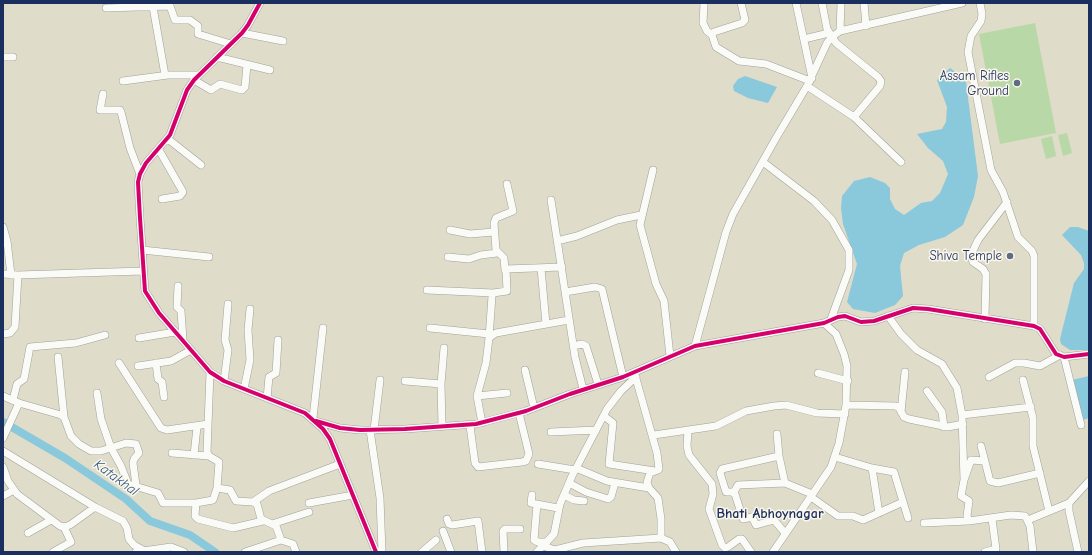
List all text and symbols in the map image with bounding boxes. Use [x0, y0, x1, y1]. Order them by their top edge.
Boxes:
place label: Assam Rifles Ground [940, 68, 1009, 99]
marker: Assam Rifles Ground [1012, 78, 1022, 88]
place label: Shiva Temple [929, 248, 1002, 264]
marker: Shiva Temple [1005, 251, 1015, 261]
water label: Katakhal [90, 456, 142, 500]
district label: Bhati Abhoynagar [716, 506, 824, 522]

